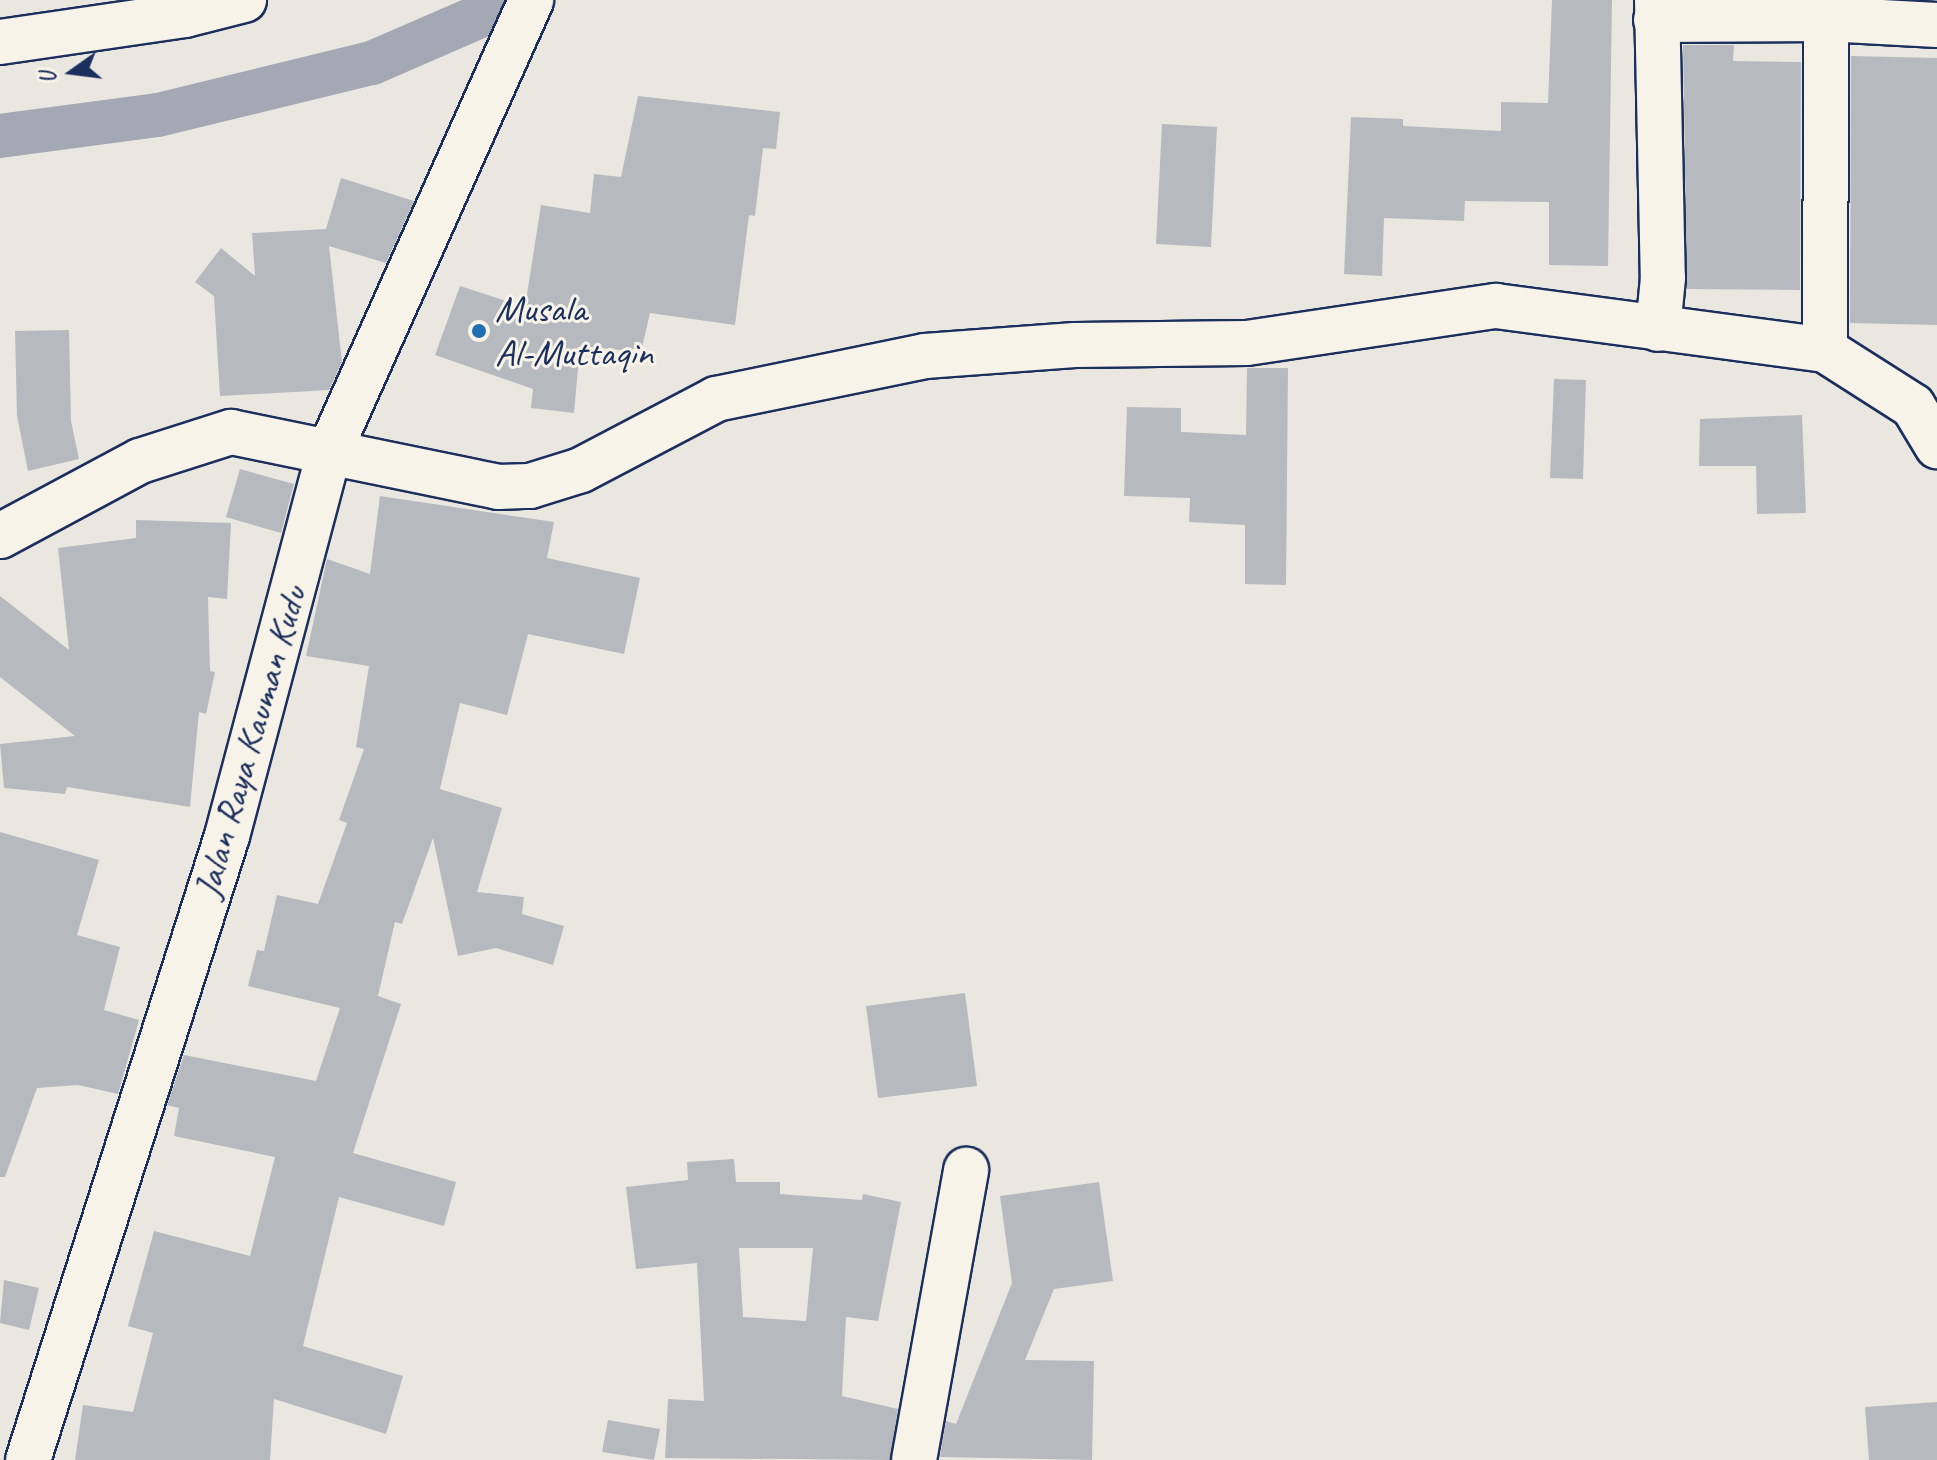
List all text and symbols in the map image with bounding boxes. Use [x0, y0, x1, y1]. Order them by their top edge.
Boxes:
north arrow [32, 32, 112, 112]
text: U [34, 69, 64, 86]
place label: Musala Al-Muttaqin [495, 286, 653, 376]
marker: Musala Al-Muttaqin [470, 322, 488, 340]
street label: Jalan Raya Kauman Kudu [184, 582, 316, 902]

